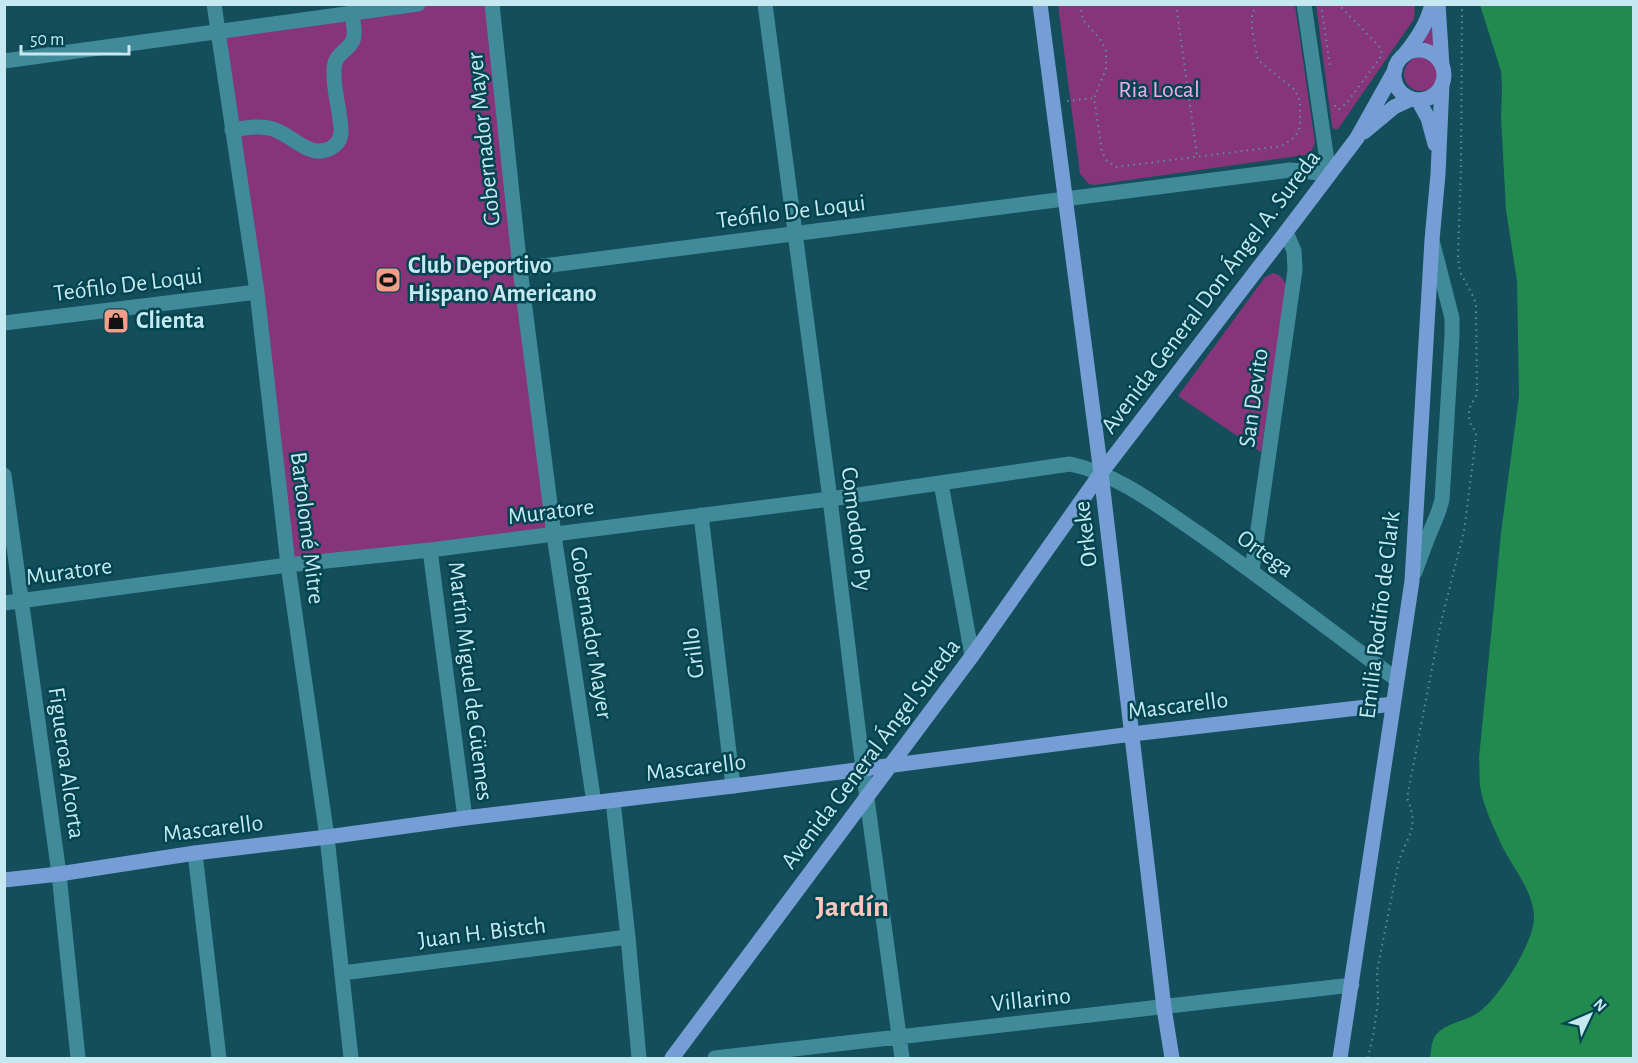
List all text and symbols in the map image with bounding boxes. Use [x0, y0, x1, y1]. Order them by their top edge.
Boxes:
scale bar [21, 18, 129, 56]
text: 50 m [30, 31, 64, 49]
street label: Gobernador Mayer [463, 51, 505, 227]
park label: Ria Local [1118, 78, 1200, 102]
street label: Avenida General Don Ángel A. Sureda [1095, 145, 1325, 438]
street label: Teófilo De Loqui [715, 191, 867, 233]
place label: Club Deportivo Hispano Americano [408, 254, 597, 306]
street label: Teófilo De Loqui [52, 264, 204, 306]
sports icon: Club Deportivo Hispano Americano [373, 265, 403, 295]
shop icon: Clienta [101, 306, 131, 336]
place label: Clienta [136, 309, 205, 333]
street label: San Devito [1235, 347, 1273, 449]
street label: Bartolomé Mitre [286, 450, 328, 606]
street label: Comodoro Py [836, 466, 876, 592]
street label: Muratore [507, 495, 595, 529]
street label: Orkeke [1070, 500, 1102, 568]
street label: Emilia Rodiño de Clark [1355, 510, 1405, 720]
street label: Ortega [1232, 526, 1298, 582]
street label: Gobernador Mayer [566, 545, 617, 721]
street label: Muratore [24, 554, 114, 590]
street label: Martín Miguel de Güemes [443, 560, 497, 802]
street label: Grillo [679, 626, 709, 680]
street label: Avenida General Ángel Sureda [775, 633, 965, 874]
street label: Figueroa Alcorta [43, 686, 89, 840]
street label: Mascarello [1126, 688, 1230, 724]
street label: Mascarello [644, 750, 748, 786]
street label: Mascarello [161, 811, 265, 847]
district label: Jardín [815, 892, 889, 922]
street label: Juan H. Bistch [417, 913, 547, 953]
street label: Villarino [990, 984, 1072, 1016]
north arrow [1560, 985, 1620, 1045]
text: N [1590, 996, 1610, 1015]

